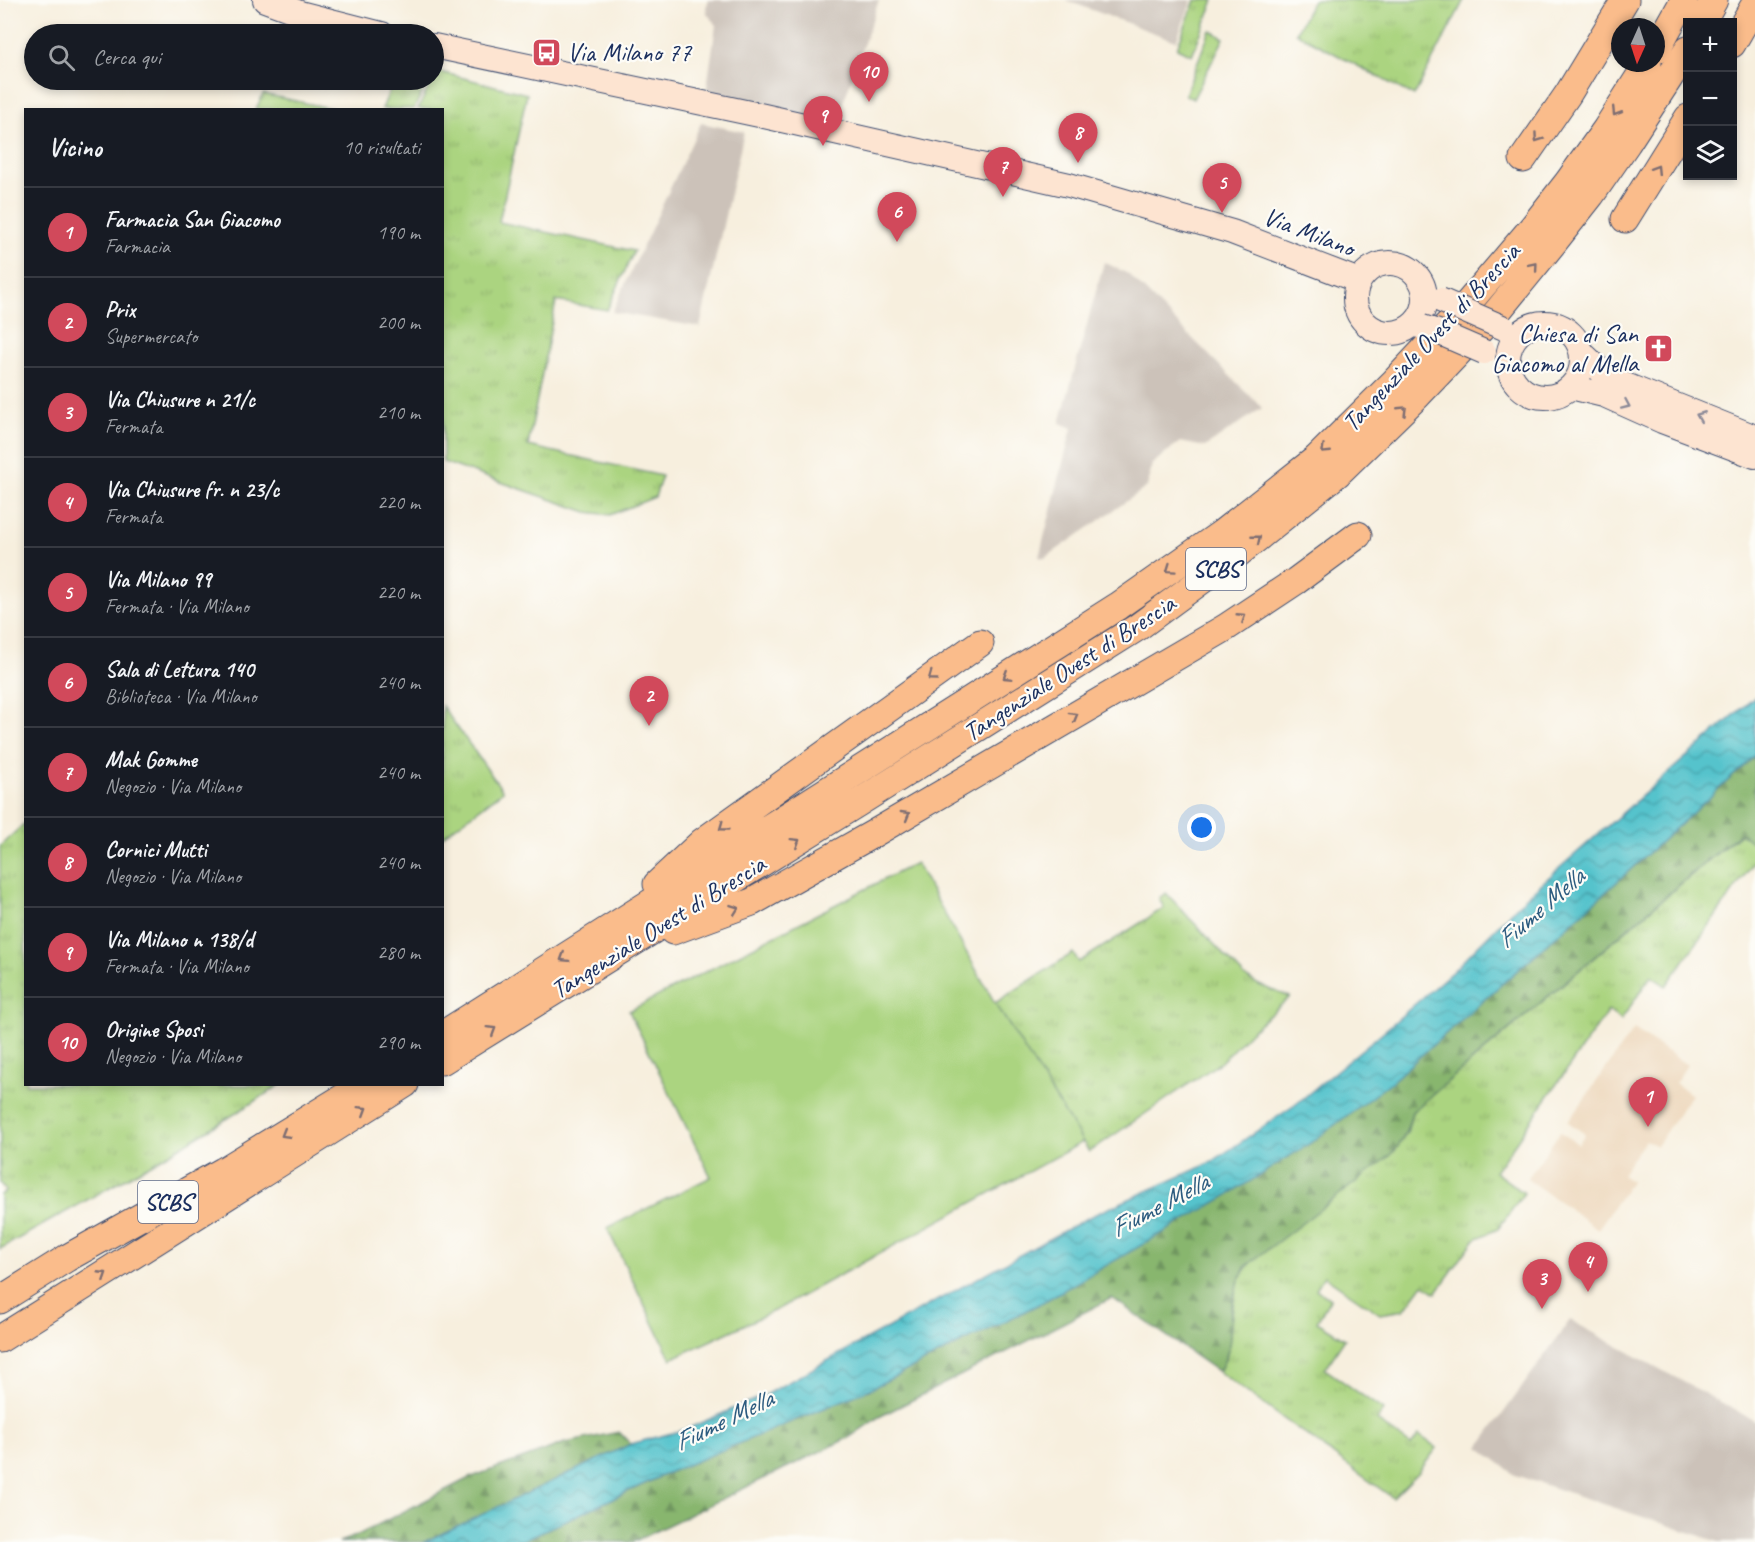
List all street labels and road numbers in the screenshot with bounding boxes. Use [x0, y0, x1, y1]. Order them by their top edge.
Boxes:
street label: Via Milano [1259, 200, 1362, 265]
street label: Tangenziale Ovest di Brescia [1335, 234, 1528, 438]
road number: SCBS [1186, 548, 1246, 590]
street label: Tangenziale Ovest di Brescia [957, 586, 1183, 749]
street label: Tangenziale Ovest di Brescia [545, 847, 773, 1006]
road number: SCBS [138, 1181, 198, 1223]

